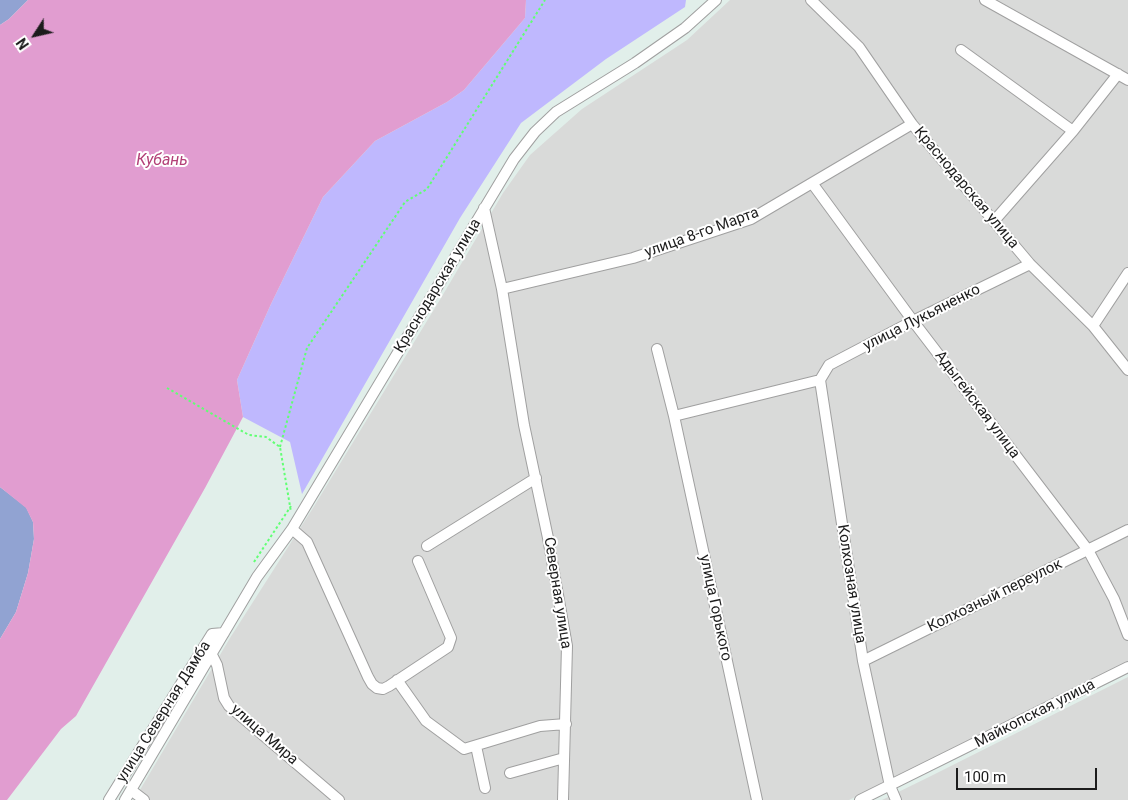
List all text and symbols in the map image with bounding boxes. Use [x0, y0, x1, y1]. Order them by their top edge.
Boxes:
north arrow [10, 10, 60, 60]
text: N [13, 35, 32, 52]
street label: Краснодарская улица [910, 123, 1022, 253]
water label: Кубань [136, 151, 188, 171]
street label: улица 8-го Марта [642, 204, 762, 262]
street label: Краснодарская улица [391, 216, 485, 356]
street label: улица Лукьяненко [861, 281, 983, 355]
street label: Адыгейская улица [931, 347, 1023, 463]
street label: Колхозная улица [833, 523, 869, 645]
street label: Северная улица [539, 536, 575, 650]
street label: улица Горького [695, 553, 735, 663]
street label: Колхозный переулок [925, 556, 1065, 636]
street label: улица Северная Дамба [113, 638, 215, 786]
street label: Майкопская улица [972, 676, 1098, 752]
street label: улица Мира [227, 701, 301, 769]
scale bar [958, 758, 1099, 790]
text: 100 m [964, 768, 1006, 786]

